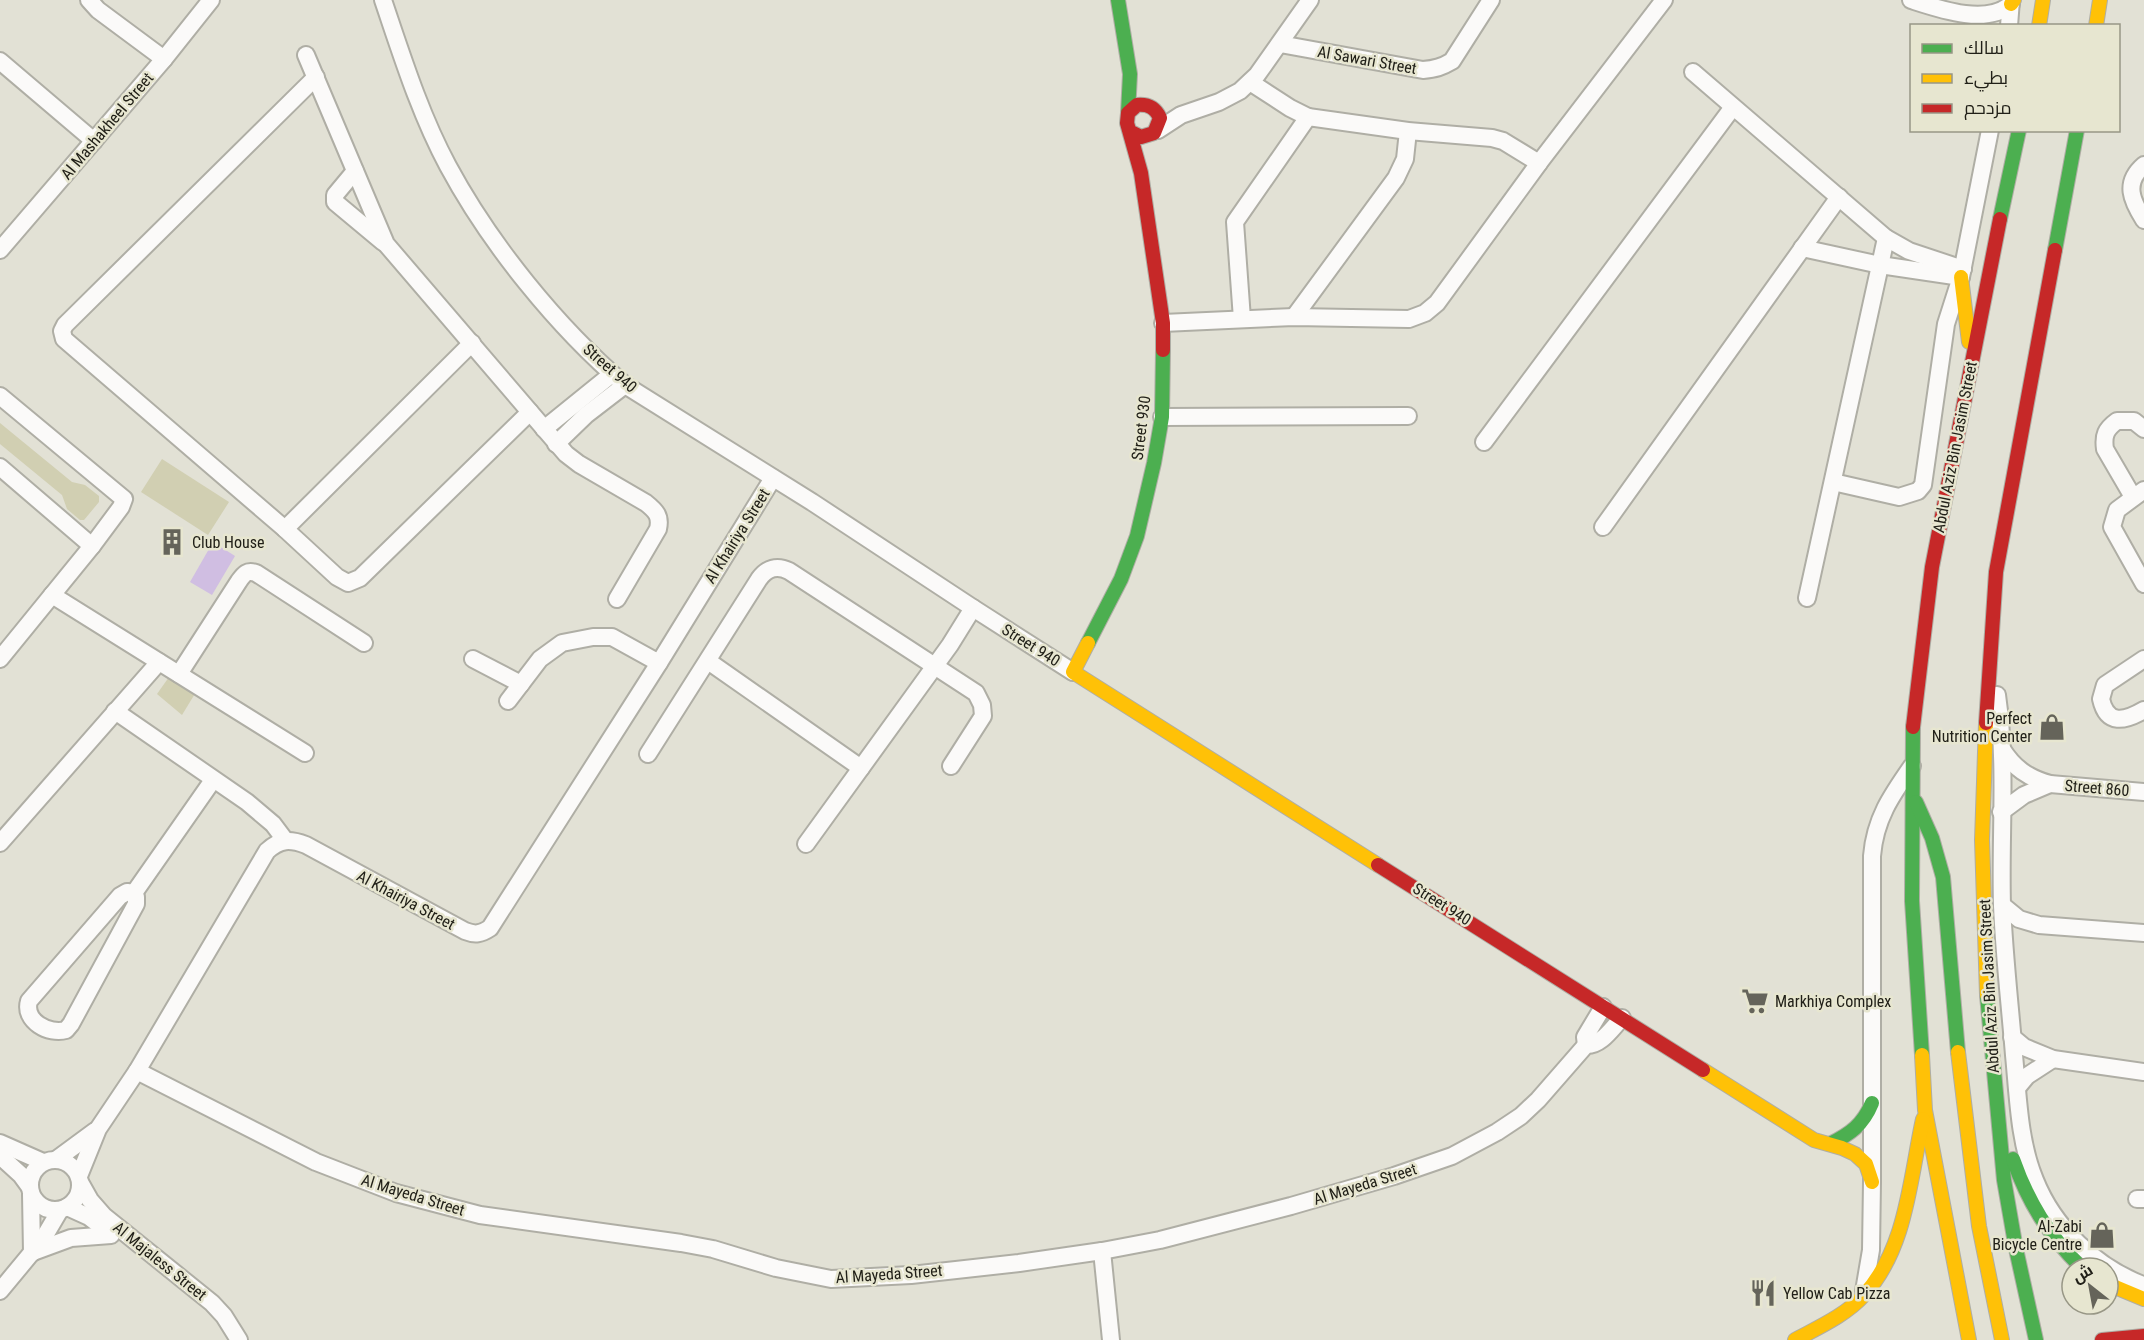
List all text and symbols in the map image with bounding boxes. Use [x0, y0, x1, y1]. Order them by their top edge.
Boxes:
legend [1910, 24, 2120, 132]
text: سالك [1964, 37, 2004, 58]
street label: Al Sawari Street [1316, 42, 1418, 78]
text: بطيء [1964, 67, 2008, 92]
street label: Al Mashakheel Street [57, 68, 157, 183]
text: مزدحم [1964, 97, 2012, 120]
street label: Street 940 [579, 340, 641, 396]
street label: Abdul Aziz Bin Jasim Street [1929, 359, 1981, 534]
street label: Street 930 [1128, 395, 1154, 461]
street label: Al Khairiya Street [700, 485, 774, 587]
building icon: Club House [157, 527, 187, 557]
place label: Club House [192, 533, 265, 552]
street label: Street 940 [998, 620, 1064, 670]
place label: Perfect Nutrition Center [1932, 709, 2032, 746]
shop icon: Perfect Nutrition Center [2037, 712, 2067, 742]
street label: Street 860 [2064, 776, 2130, 800]
street label: Al Khairiya Street [354, 866, 458, 934]
street label: Street 940 [1409, 879, 1475, 929]
street label: Abdul Aziz Bin Jasim Street [1975, 898, 2003, 1074]
supermarket icon: Markhiya Complex [1740, 986, 1770, 1016]
place label: Markhiya Complex [1775, 992, 1891, 1011]
street label: Al Mayeda Street [1311, 1159, 1419, 1209]
street label: Al Mayeda Street [359, 1170, 467, 1220]
place label: Al-Zabi Bicycle Centre [1992, 1217, 2082, 1254]
street label: Al Majaless Street [110, 1218, 211, 1305]
shop icon: Al-Zabi Bicycle Centre [2087, 1220, 2117, 1250]
north arrow [2060, 1256, 2120, 1316]
text: ش [2069, 1260, 2096, 1287]
street label: Al Mayeda Street [835, 1261, 943, 1287]
restaurant icon: Yellow Cab Pizza [1748, 1278, 1778, 1308]
place label: Yellow Cab Pizza [1783, 1284, 1890, 1303]

